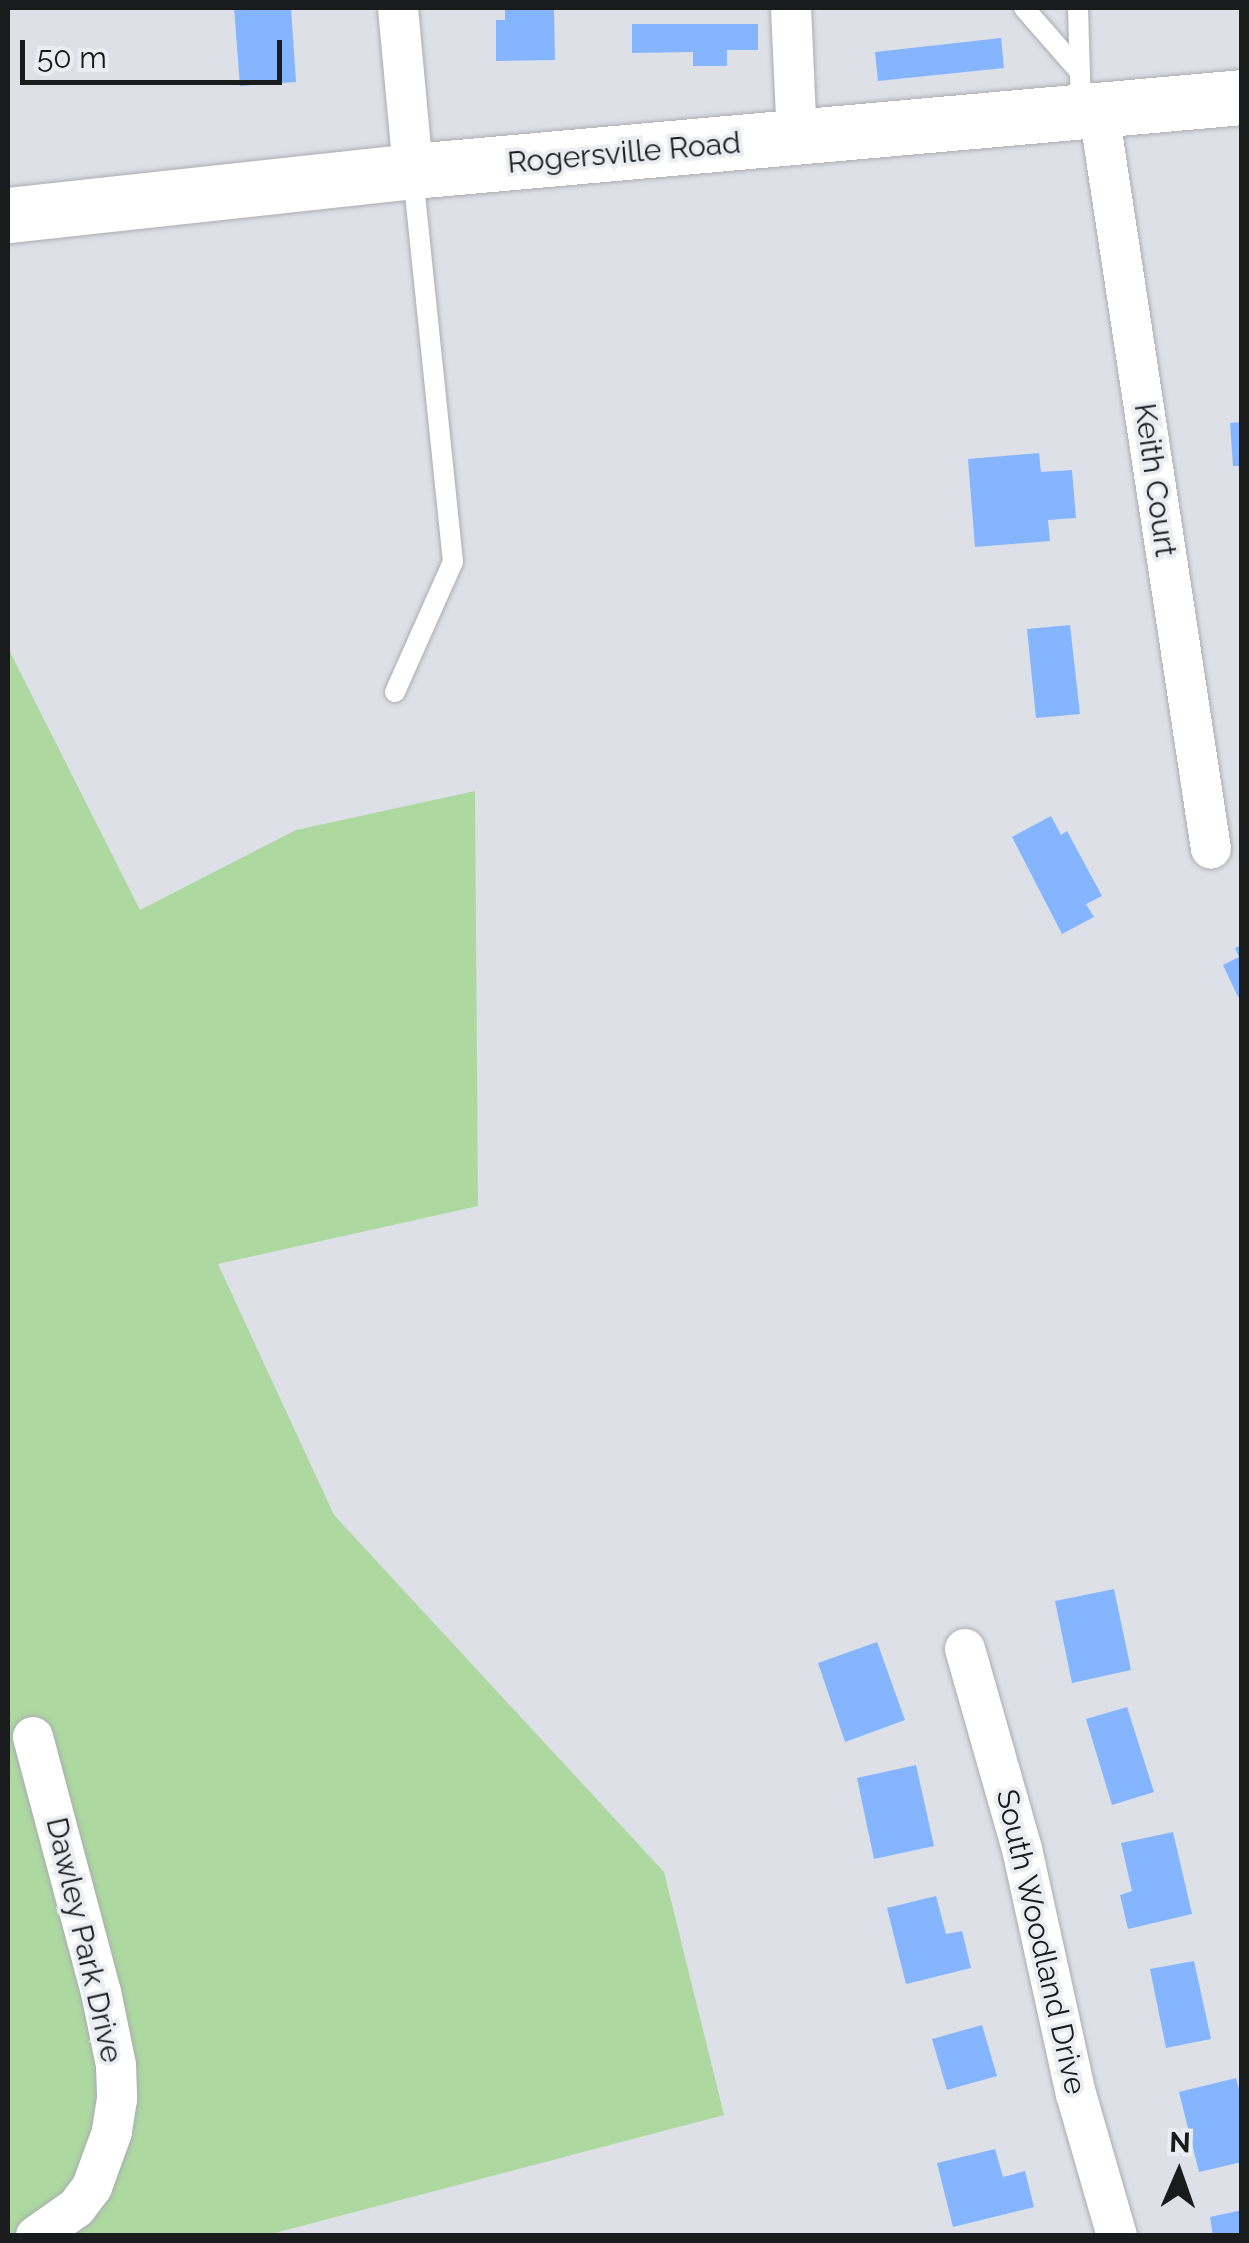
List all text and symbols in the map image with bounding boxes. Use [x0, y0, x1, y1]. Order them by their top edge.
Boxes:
scale bar [25, 20, 288, 82]
text: 50 m [37, 40, 107, 75]
street label: Rogersville Road [506, 125, 742, 181]
street label: Keith Court [1126, 401, 1184, 559]
street label: South Woodland Drive [988, 1786, 1094, 2098]
street label: Dawley Park Drive [38, 1814, 130, 2066]
north arrow [1129, 2123, 1229, 2223]
text: N [1169, 2126, 1191, 2159]

